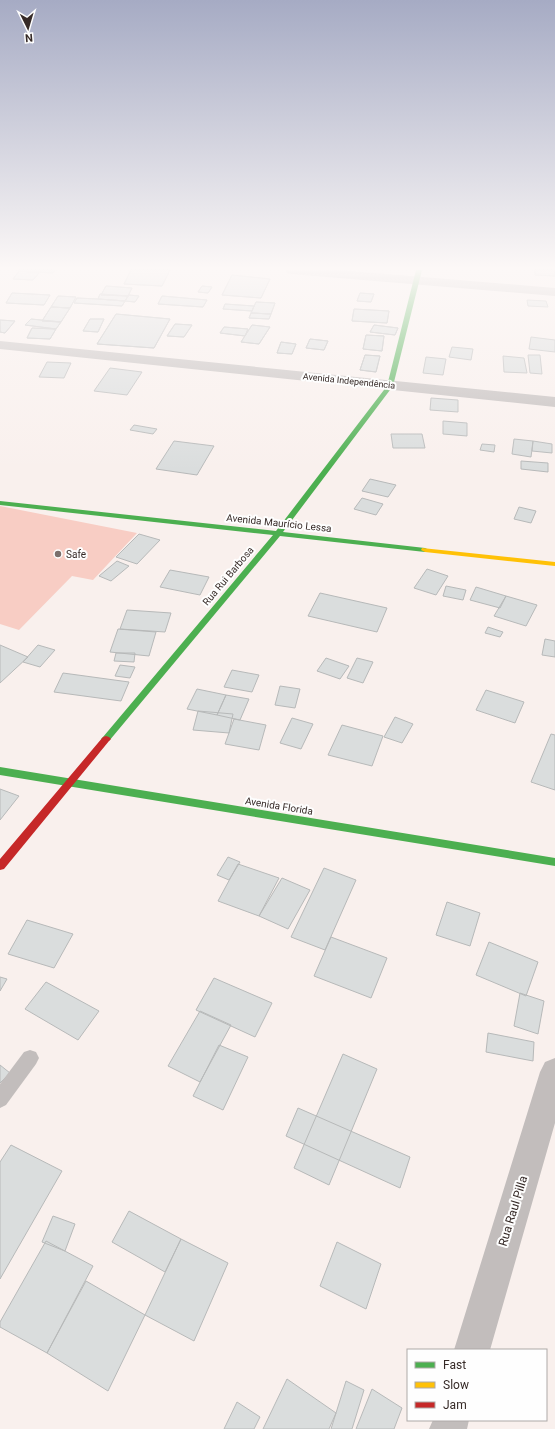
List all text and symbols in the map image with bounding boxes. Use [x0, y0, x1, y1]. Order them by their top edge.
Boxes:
north arrow [8, 8, 48, 48]
text: N [24, 31, 33, 44]
street label: Avenida Independência [302, 371, 396, 391]
street label: Avenida Maurício Lessa [226, 512, 332, 534]
street label: Rua Rui Barbosa [200, 544, 256, 608]
marker: Safe [53, 549, 63, 559]
place label: Safe [66, 549, 86, 560]
street label: Avenida Florida [244, 795, 314, 817]
street label: Rua Raul Pilla [496, 1174, 530, 1248]
legend [407, 1349, 547, 1421]
text: Fast [443, 1358, 466, 1372]
text: Slow [443, 1378, 469, 1392]
text: Jam [443, 1398, 467, 1412]

